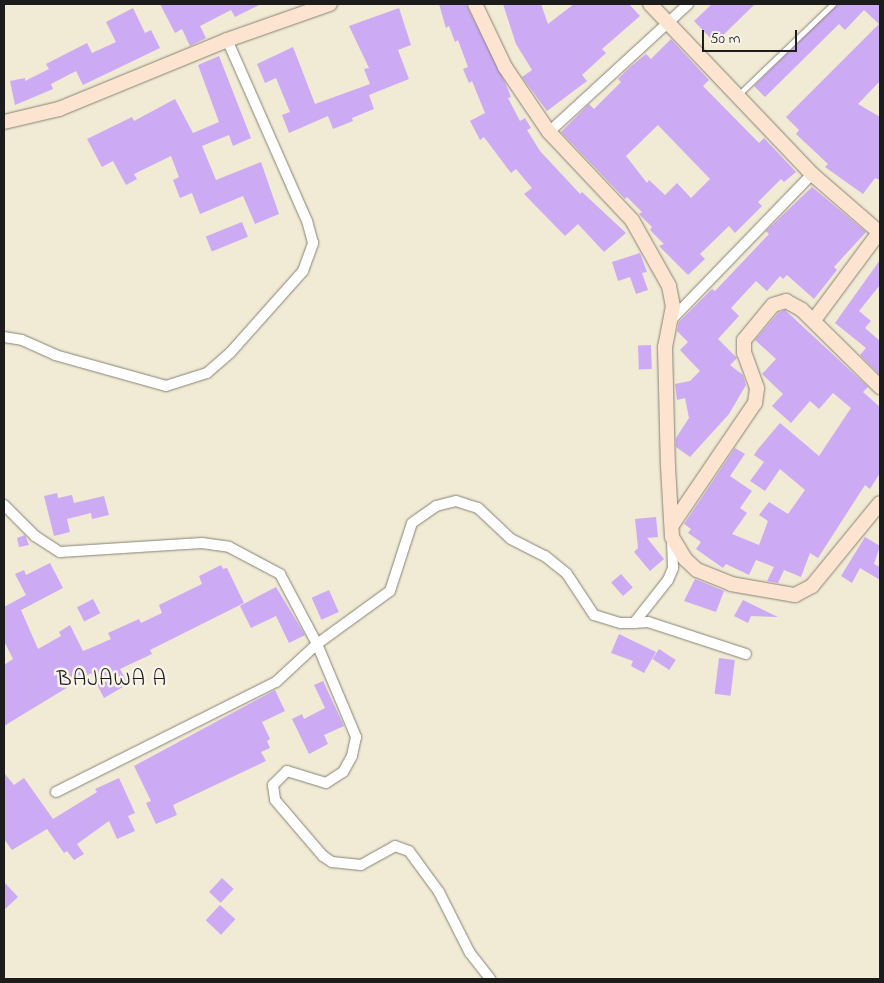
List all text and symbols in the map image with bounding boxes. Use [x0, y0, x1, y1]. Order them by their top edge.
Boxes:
scale bar [704, 20, 799, 52]
text: 50 m [710, 28, 740, 50]
district label: BAJAWA A [56, 668, 168, 694]

